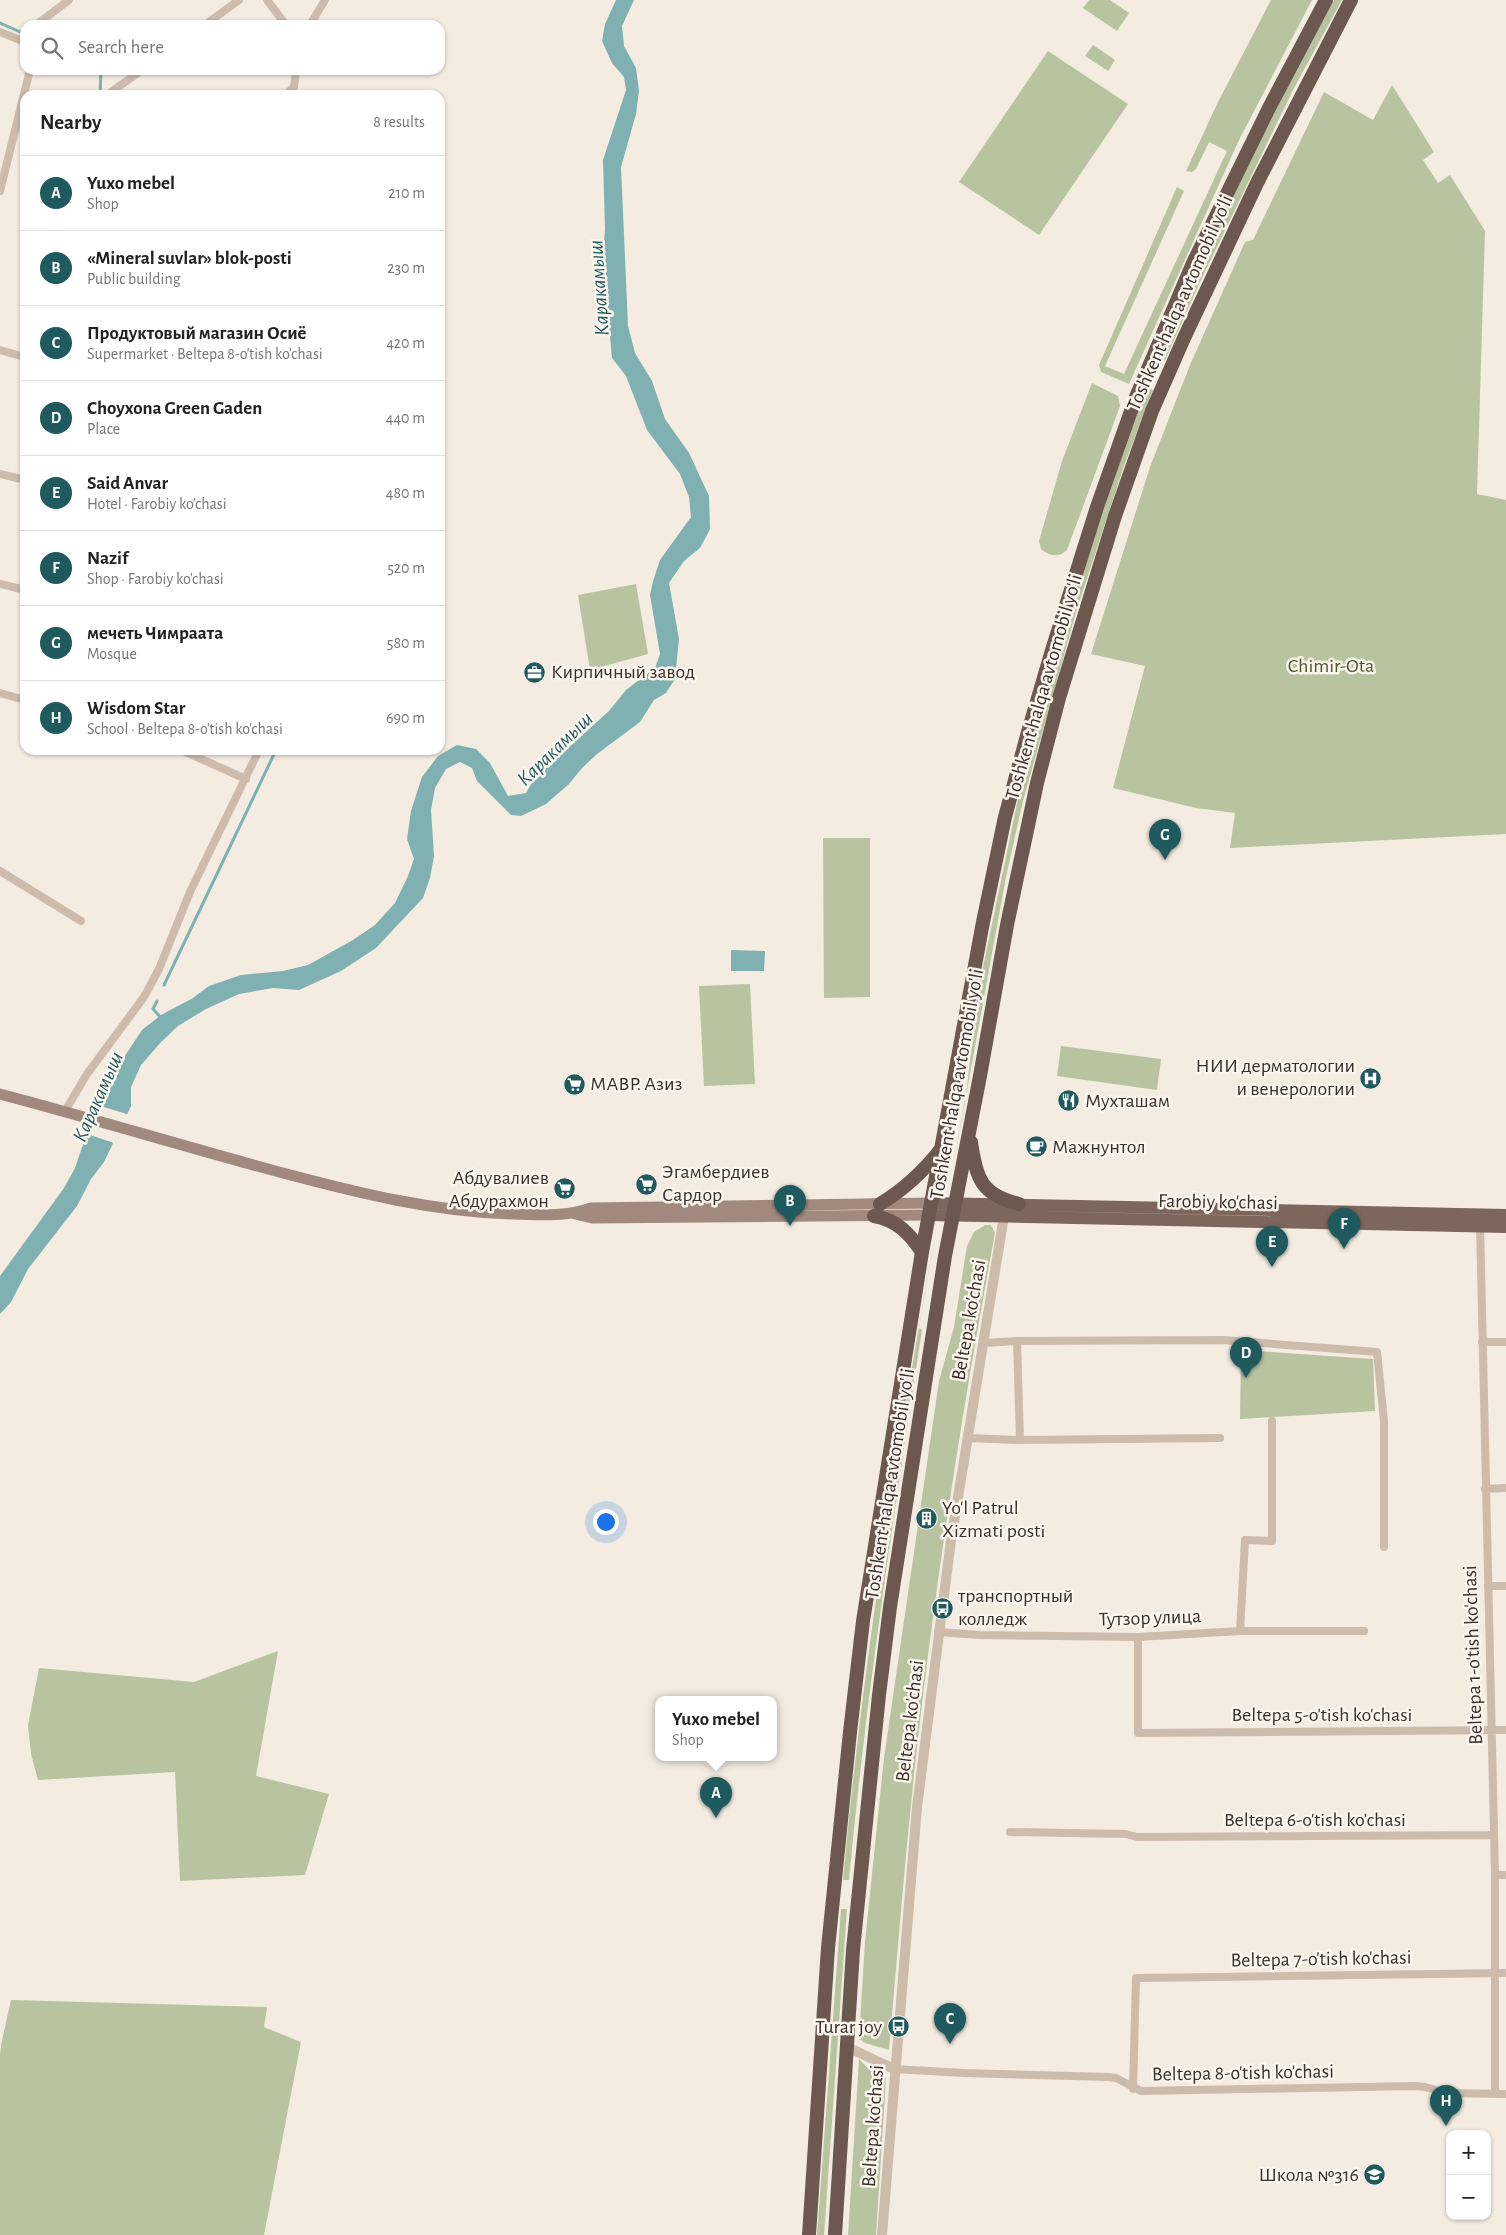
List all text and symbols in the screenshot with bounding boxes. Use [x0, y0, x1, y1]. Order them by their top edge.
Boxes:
search box [20, 20, 445, 75]
icon: search [38, 34, 66, 62]
text: Search here [78, 38, 164, 57]
text: Nearby [40, 112, 101, 133]
text: 8 results [373, 114, 425, 130]
text: Yuxo mebel [87, 174, 175, 193]
text: A [51, 185, 61, 201]
text: 210 m [388, 185, 425, 201]
street label: Toshkent halqa avtomobil yo'li [1123, 192, 1237, 414]
text: Shop [87, 196, 119, 212]
water label: Каракамыш [585, 239, 614, 337]
text: «Mineral suvlar» blok-posti [87, 249, 292, 268]
text: B [51, 260, 61, 276]
text: 230 m [387, 260, 425, 276]
text: Public building [87, 271, 181, 287]
text: Продуктовый магазин Осиё [87, 324, 307, 343]
text: C [52, 335, 60, 351]
text: 420 m [386, 335, 425, 351]
text: Supermarket · Beltepa 8-o'tish ko'chasi [87, 346, 323, 362]
text: Choyxona Green Gaden [87, 399, 262, 418]
text: D [51, 410, 61, 426]
text: 440 m [386, 410, 425, 426]
text: Place [87, 421, 120, 437]
text: Said Anvar [87, 474, 168, 493]
text: E [52, 485, 60, 501]
text: 480 m [386, 485, 425, 501]
text: Hotel · Farobiy ko'chasi [87, 496, 227, 512]
text: Nazif [87, 549, 128, 568]
text: F [52, 560, 60, 576]
text: 520 m [387, 560, 425, 576]
text: Shop · Farobiy ko'chasi [87, 571, 224, 587]
street label: Toshkent halqa avtomobil yo'li [1002, 572, 1086, 802]
text: мечеть Чимраата [87, 624, 223, 643]
text: G [51, 635, 61, 651]
text: 580 m [387, 635, 425, 651]
text: Mosque [87, 646, 137, 662]
park label: Chimir-Ota [1288, 656, 1374, 676]
office icon: Кирпичный завод [523, 660, 547, 684]
place label: Кирпичный завод [551, 662, 695, 682]
text: Wisdom Star [87, 699, 185, 718]
water label: Каракамыш [513, 708, 598, 791]
text: H [50, 710, 62, 726]
text: 690 m [386, 710, 425, 726]
text: School · Beltepa 8-o'tish ko'chasi [87, 721, 283, 737]
pin: G [1149, 819, 1181, 860]
street label: Toshkent halqa avtomobil yo'li [927, 967, 987, 1201]
water label: Каракамыш [69, 1049, 128, 1146]
place label: НИИ дерматологии и венерологии [1196, 1056, 1355, 1099]
hospital icon: НИИ дерматологии и венерологии [1359, 1066, 1383, 1090]
supermarket icon: МАВР. Азиз [562, 1072, 586, 1096]
place label: МАВР. Азиз [590, 1074, 682, 1094]
restaurant icon: Мухташам [1057, 1089, 1081, 1113]
place label: Мухташам [1085, 1091, 1170, 1111]
cafe icon: Мажнунтол [1024, 1135, 1048, 1159]
place label: Мажнунтол [1052, 1137, 1146, 1157]
place label: Эгамбердиев Сардор [662, 1162, 770, 1205]
place label: Абдувалиев Абдурахмон [449, 1168, 549, 1211]
supermarket icon: Эгамбердиев Сардор [634, 1172, 658, 1196]
supermarket icon: Абдувалиев Абдурахмон [553, 1177, 577, 1201]
pin: B [774, 1185, 806, 1226]
street label: Farobiy ko'chasi [1158, 1191, 1278, 1213]
pin: F [1328, 1208, 1360, 1249]
pin: E [1256, 1226, 1288, 1267]
street label: Beltepa ko'chasi [949, 1258, 989, 1382]
pin: D [1230, 1337, 1262, 1378]
street label: Toshkent halqa avtomobil yo'li [862, 1367, 918, 1601]
place label: Yo'l Patrul Xizmati posti [942, 1498, 1045, 1541]
building icon: Yo'l Patrul Xizmati posti [914, 1507, 938, 1531]
your location [593, 1509, 619, 1535]
street label: Beltepa 1-o'tish ko'chasi [1460, 1565, 1486, 1745]
place label: транспортный колледж [957, 1586, 1073, 1629]
bus stop icon: транспортный колледж [930, 1596, 954, 1620]
street label: Тутзор улица [1098, 1606, 1202, 1630]
street label: Beltepa ko'chasi [893, 1659, 927, 1783]
popup [655, 1696, 777, 1761]
street label: Beltepa 5-o'tish ko'chasi [1232, 1705, 1412, 1725]
text: Yuxo mebel [672, 1710, 760, 1729]
text: Shop [672, 1732, 704, 1748]
pin: A [700, 1777, 732, 1818]
street label: Beltepa 6-o'tish ko'chasi [1224, 1810, 1406, 1830]
street label: Beltepa 7-o'tish ko'chasi [1230, 1947, 1412, 1971]
pin: C [934, 2003, 966, 2044]
bus stop icon: Turar joy [886, 2015, 910, 2039]
place label: Turar joy [815, 2017, 882, 2037]
street label: Beltepa 8-o'tish ko'chasi [1152, 2061, 1334, 2085]
street label: Beltepa ko'chasi [859, 2064, 887, 2188]
pin: H [1430, 2085, 1462, 2126]
map controls [1446, 2130, 1491, 2220]
button: + [1446, 2130, 1491, 2175]
school or university icon: Школа №316 [1363, 2163, 1387, 2187]
place label: Школа №316 [1258, 2165, 1359, 2185]
button: − [1446, 2175, 1491, 2220]

